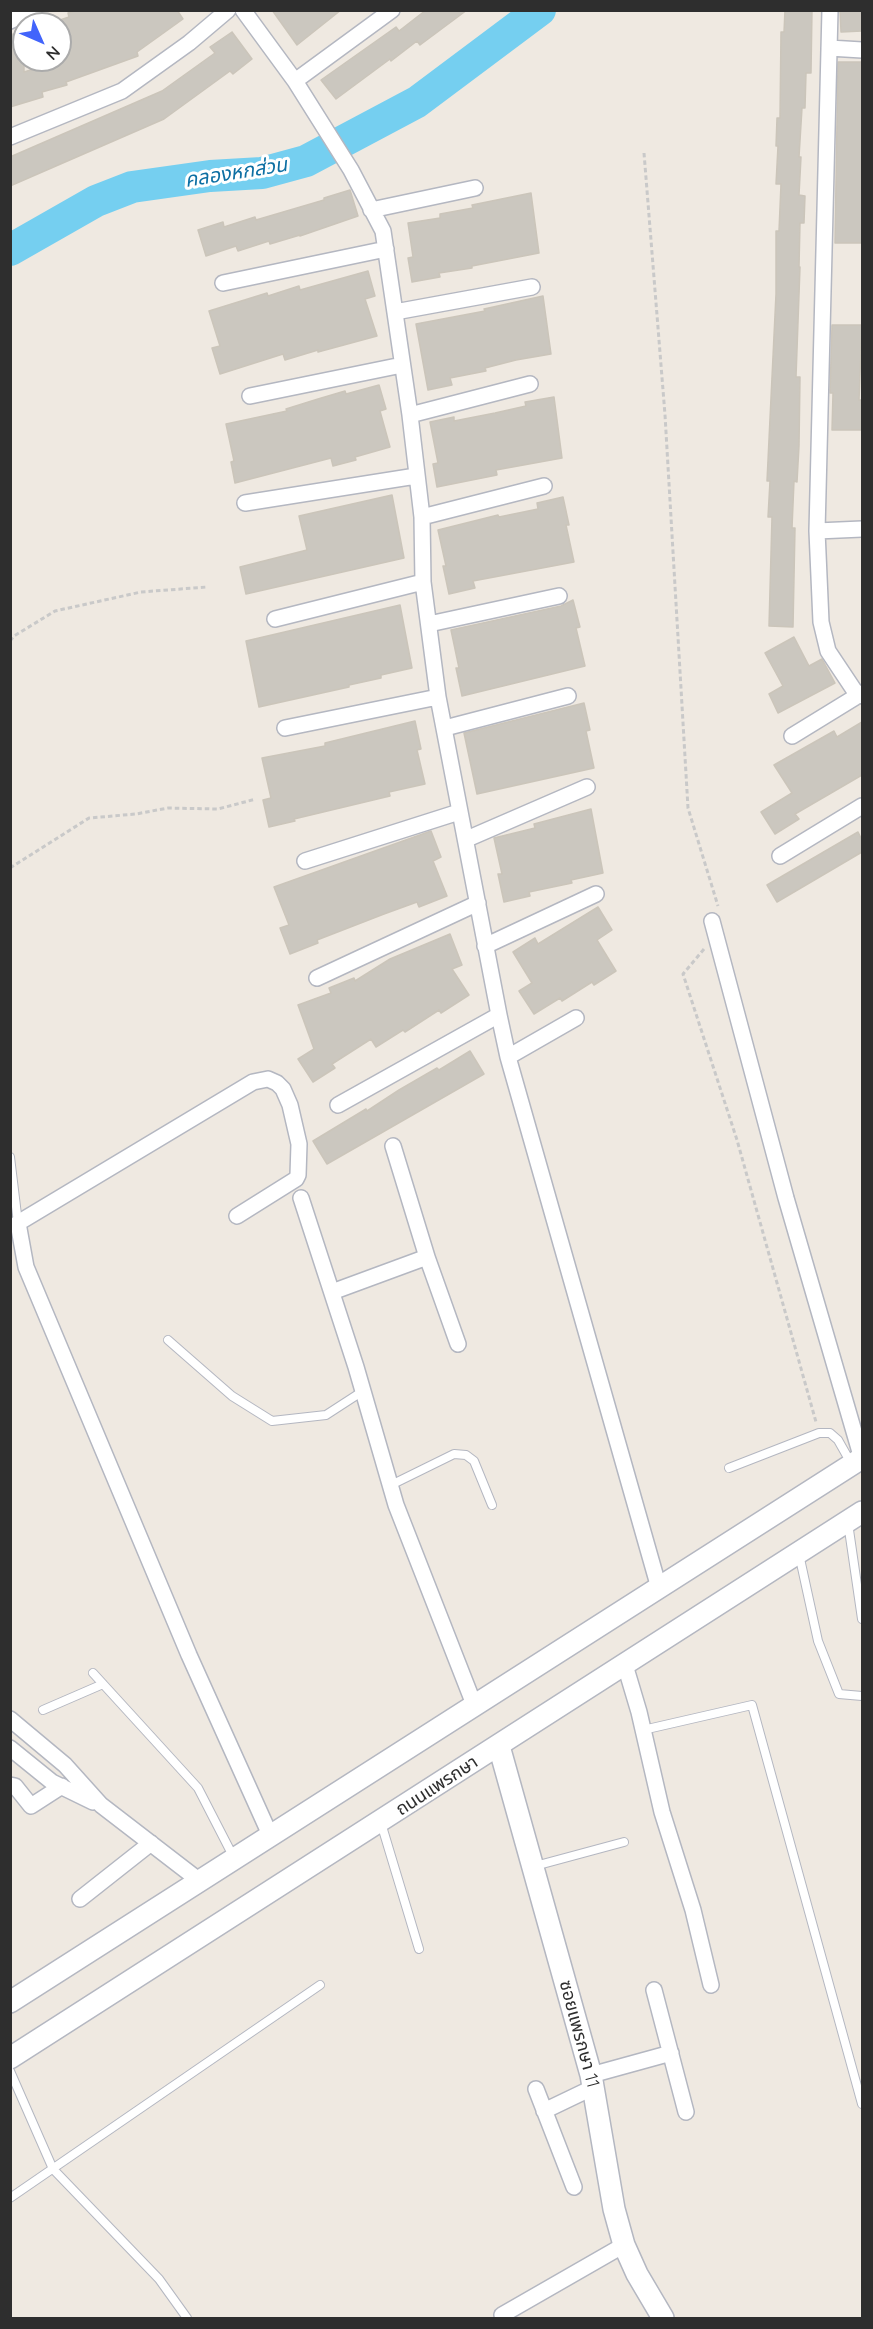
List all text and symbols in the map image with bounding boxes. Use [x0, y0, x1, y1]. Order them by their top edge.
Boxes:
north arrow [12, 12, 72, 72]
text: N [42, 42, 65, 65]
water label: คลองหกส่วน [183, 153, 289, 193]
street label: ถนนแพรกษา [392, 1751, 482, 1821]
street label: ซอยแพรกษา 11 [554, 1978, 604, 2090]

